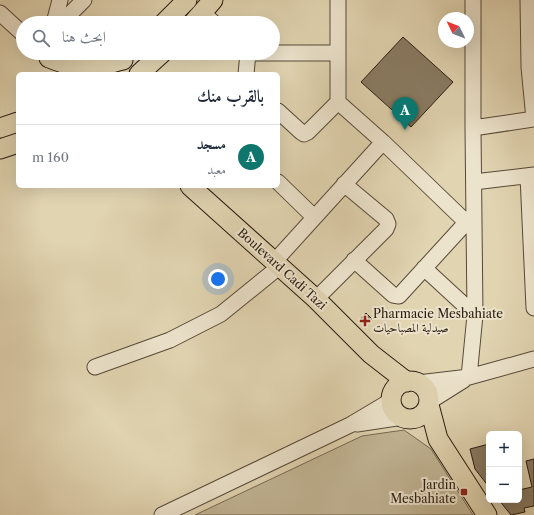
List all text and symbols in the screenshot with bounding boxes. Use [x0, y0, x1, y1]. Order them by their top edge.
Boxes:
north arrow [438, 12, 474, 48]
search box [16, 16, 280, 60]
icon: search [30, 27, 52, 49]
text: ابحث هنا [62, 27, 106, 46]
text: بالقرب منك [197, 86, 264, 106]
pin: A [392, 97, 418, 130]
text: مسجد [197, 134, 226, 153]
text: 160 m [32, 149, 69, 165]
text: A [246, 149, 256, 165]
text: معبد [207, 161, 226, 177]
street label: Boulevard Cadi Tazi [235, 225, 330, 313]
your location [208, 269, 228, 289]
place label: Pharmacie Mesbahiate صيدلية المصباحيات [373, 306, 503, 335]
marker: Pharmacie Mesbahiate صيدلية المصباحيات [360, 316, 370, 326]
map controls [486, 431, 522, 503]
button: + [486, 431, 522, 467]
button: − [486, 467, 522, 503]
place label: Jardin Mesbahiate [390, 477, 456, 506]
marker: Jardin Mesbahiate [459, 487, 469, 497]

